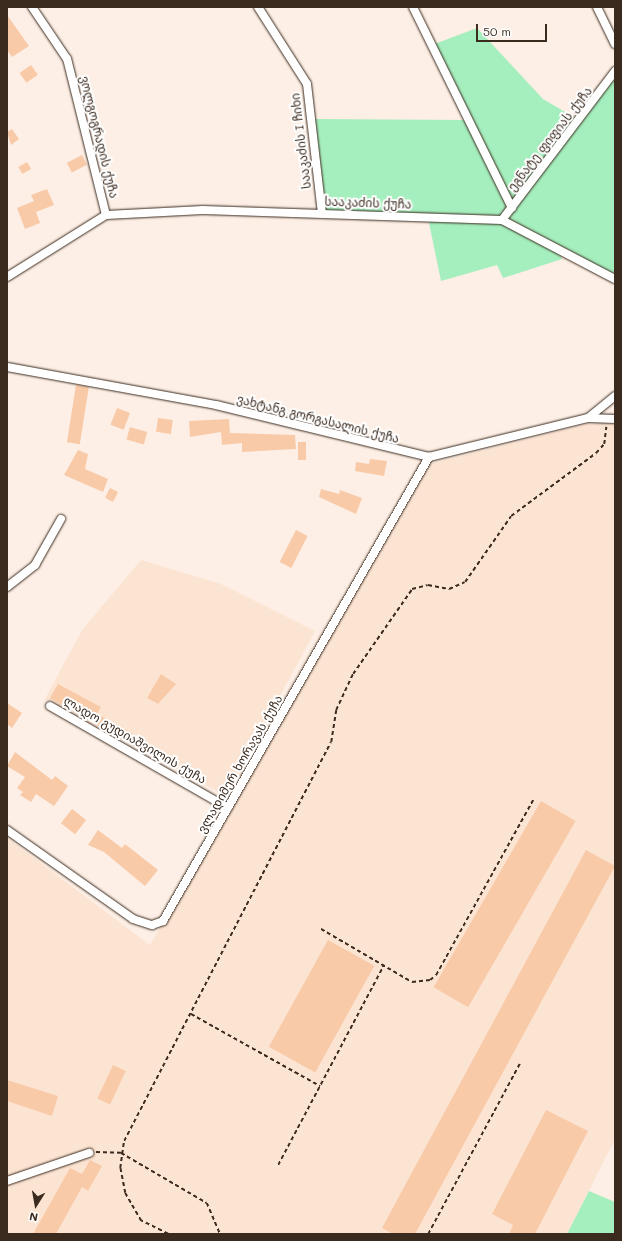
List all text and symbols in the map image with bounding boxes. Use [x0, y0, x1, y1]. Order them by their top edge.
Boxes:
scale bar [478, 16, 549, 42]
text: 50 m [483, 23, 511, 39]
street label: ვოლგოგრადის ქუჩა [77, 74, 121, 200]
street label: ეგნატე ფიფიას ქუჩა [505, 84, 595, 194]
street label: სააკაძის I ჩიხი [288, 92, 314, 190]
street label: სააკაძის ქუჩა [324, 194, 412, 212]
street label: ვახტანგ გორგასალის ქუჩა [235, 392, 401, 446]
street label: ვლადიმერ ხორავას ქუჩა [195, 692, 285, 836]
street label: ლადო გუდიაშვილის ქუჩა [61, 693, 209, 787]
north arrow [16, 1185, 56, 1225]
text: N [28, 1209, 39, 1225]

